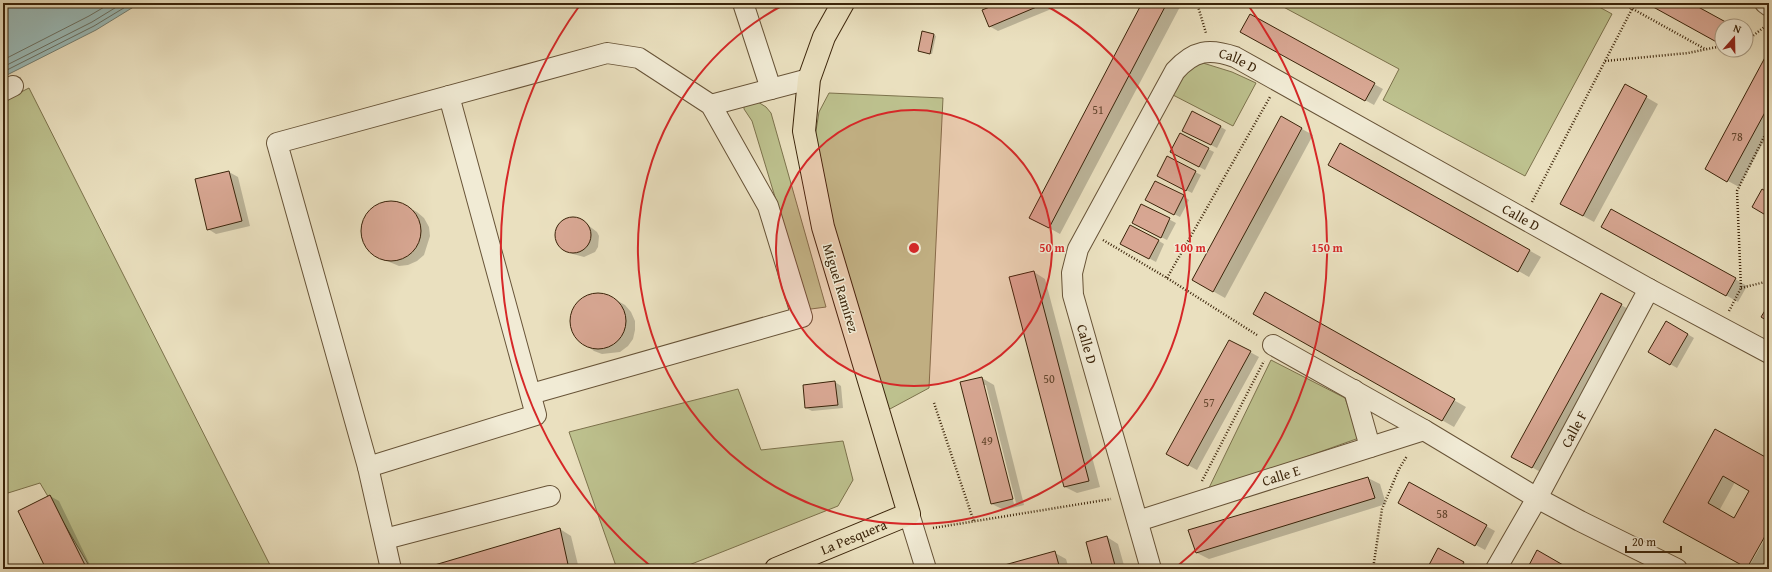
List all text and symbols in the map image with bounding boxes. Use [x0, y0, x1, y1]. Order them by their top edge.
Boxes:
north arrow [1714, 18, 1754, 58]
text: N [1731, 20, 1744, 38]
street label: Calle D [1217, 43, 1261, 77]
house number: 51 [1092, 101, 1104, 118]
house number: 78 [1731, 128, 1743, 145]
street label: Calle D [1499, 199, 1544, 236]
text: 50 m [1039, 239, 1065, 256]
text: 100 m [1174, 239, 1207, 256]
text: 150 m [1311, 239, 1344, 256]
street label: Miguel Ramírez [818, 241, 864, 335]
centre of rings [907, 241, 921, 255]
street label: Calle D [1072, 322, 1102, 366]
house number: 50 [1043, 370, 1055, 387]
house number: 57 [1203, 394, 1215, 411]
street label: Calle F [1556, 407, 1592, 451]
house number: 49 [981, 432, 993, 449]
street label: Calle E [1259, 460, 1302, 491]
house number: 58 [1436, 505, 1448, 522]
street label: La Pesquera [817, 514, 890, 560]
scale bar [1626, 528, 1681, 554]
text: 20 m [1632, 533, 1656, 550]

